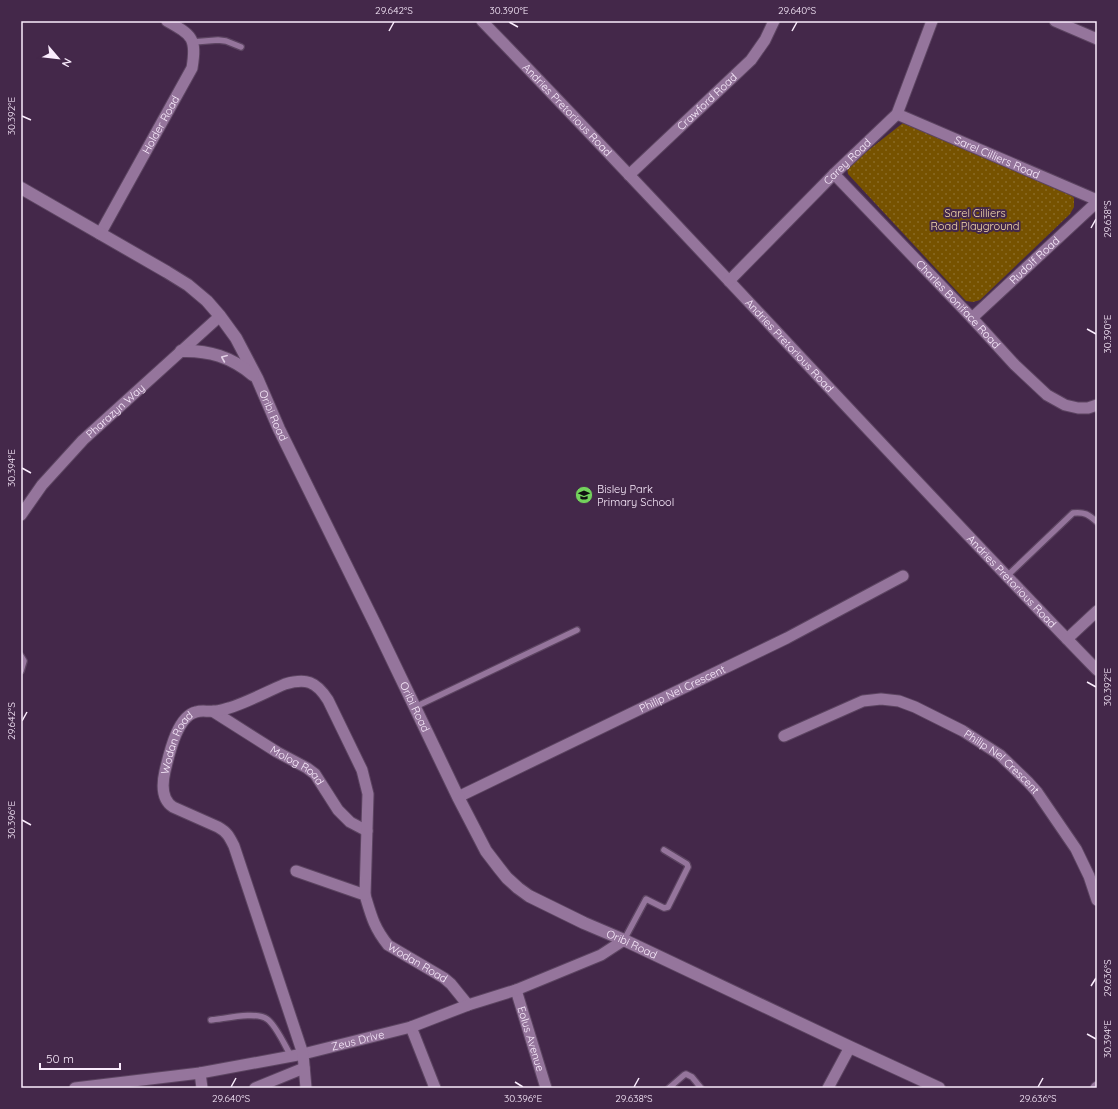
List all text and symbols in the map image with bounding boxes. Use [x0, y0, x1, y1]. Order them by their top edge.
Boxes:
text: 29.642°S [375, 4, 413, 17]
text: 30.390°E [490, 4, 529, 17]
text: 29.640°S [778, 4, 816, 17]
north arrow [38, 38, 78, 78]
text: N [59, 56, 75, 70]
street label: Andries Pretorious Road [520, 60, 615, 159]
street label: Crawford Road [674, 70, 740, 133]
street label: Holder Road [139, 93, 182, 156]
text: 30.392°E [5, 97, 18, 135]
street label: Sarel Cilliers Road [952, 133, 1042, 182]
street label: Carey Road [820, 136, 874, 188]
text: 29.638°S [1101, 200, 1114, 238]
park label: Sarel Cilliers Road Playground [931, 206, 1019, 233]
street label: Rudolf Road [1006, 233, 1062, 287]
street label: Charles Boniface Road [913, 257, 1003, 351]
street label: Andries Pretorious Road [742, 296, 837, 395]
text: 30.390°E [1101, 314, 1114, 353]
one-way arrow [221, 354, 228, 362]
street label: Pharazyn Way [83, 381, 148, 441]
street label: Oribi Road [256, 388, 291, 443]
text: 30.394°E [5, 449, 18, 487]
place label: Bisley Park Primary School [597, 482, 674, 509]
school or university icon: Bisley Park Primary School [574, 485, 594, 505]
street label: Andries Pretorious Road [964, 532, 1059, 631]
street label: Philip Nel Crescent [637, 662, 728, 715]
text: 30.392°E [1101, 668, 1114, 706]
street label: Oribi Road [397, 679, 433, 734]
text: 29.642°S [5, 702, 18, 740]
street label: Wodan Road [157, 708, 196, 776]
street label: Philip Nel Crescent [961, 727, 1043, 797]
street label: Molog Road [268, 743, 327, 787]
text: 30.396°E [5, 801, 18, 839]
street label: Oribi Road [604, 926, 660, 962]
street label: Wodan Road [385, 939, 450, 986]
text: 29.636°S [1101, 959, 1114, 997]
street label: Eolus Avenue [514, 1004, 547, 1073]
text: 30.394°E [1101, 1020, 1114, 1058]
street label: Zeus Drive [330, 1027, 386, 1054]
scale bar [40, 1045, 120, 1071]
text: 50 m [46, 1051, 74, 1066]
text: 29.640°S [212, 1092, 250, 1105]
text: 30.396°E [504, 1092, 542, 1105]
text: 29.638°S [615, 1092, 653, 1105]
text: 29.636°S [1019, 1092, 1057, 1105]

